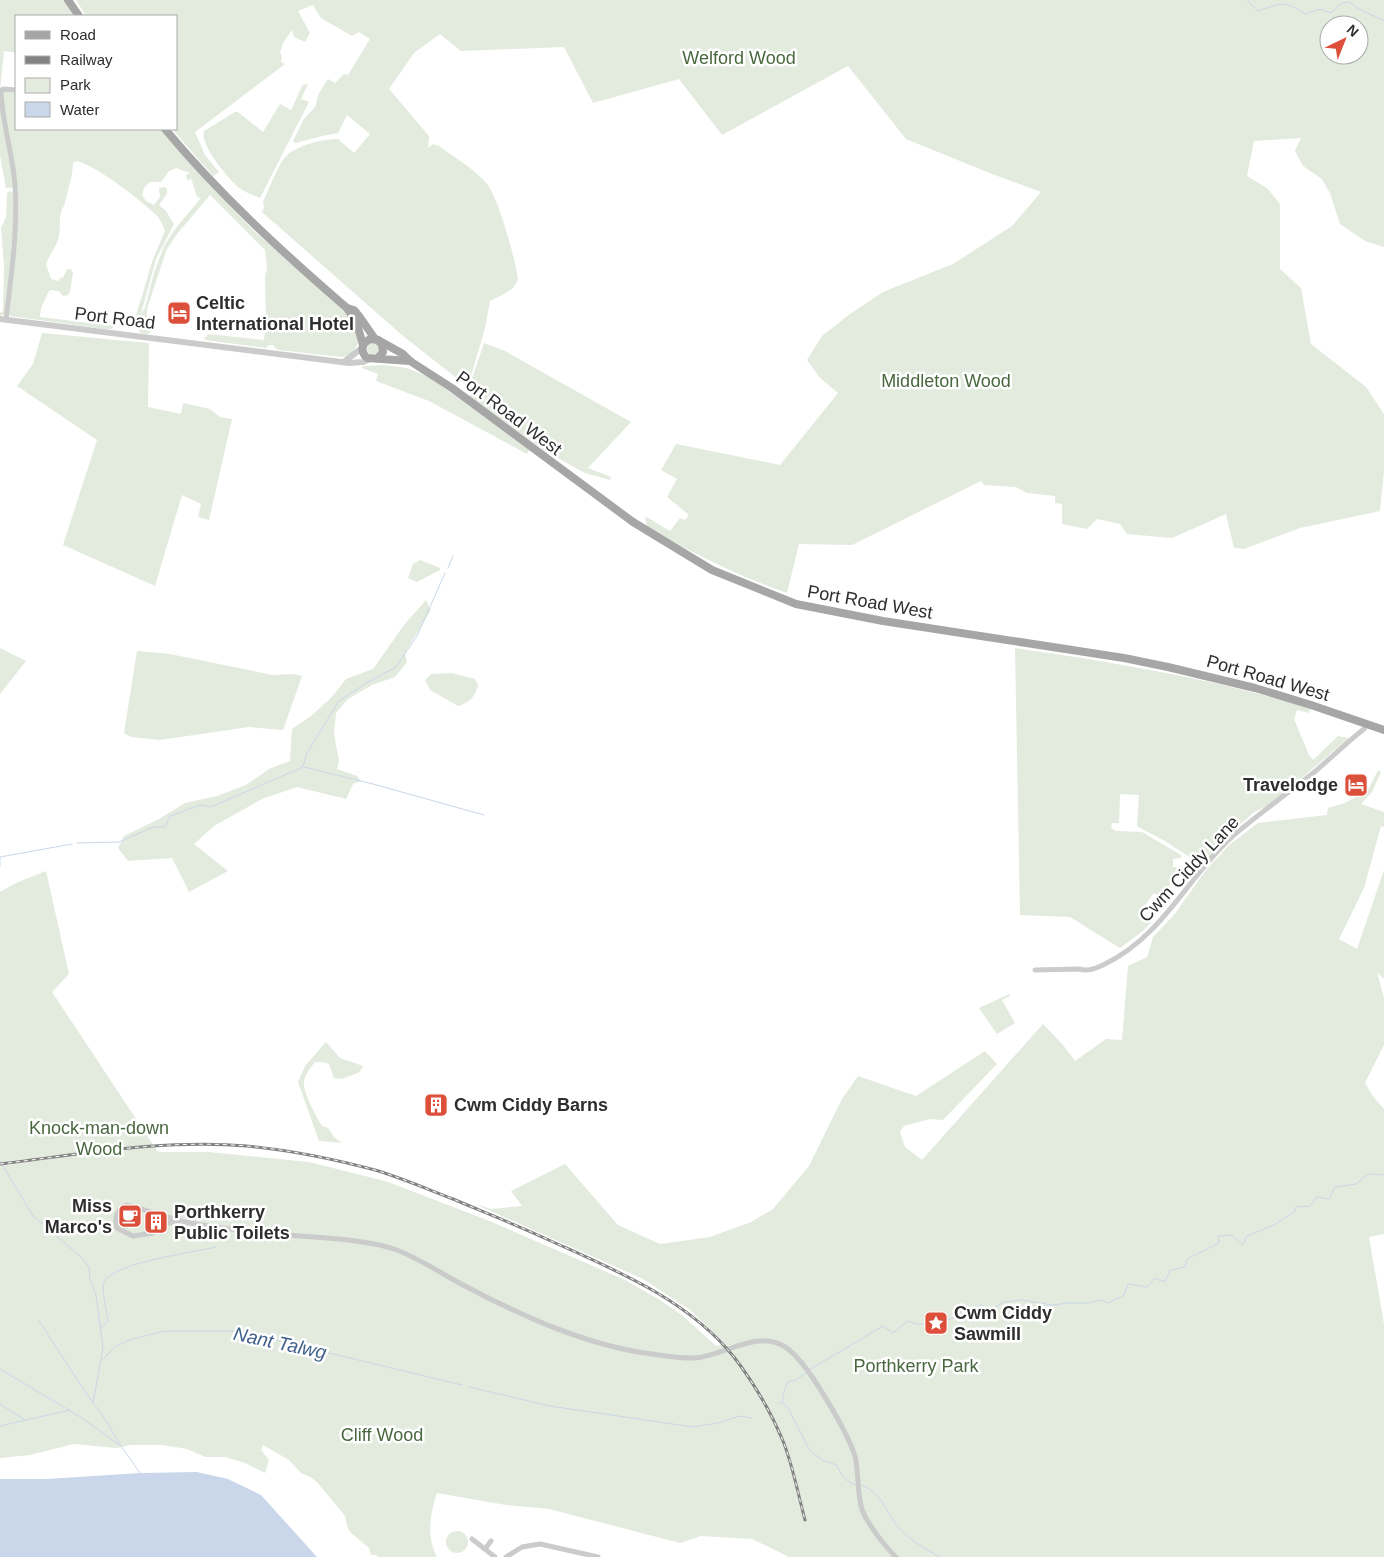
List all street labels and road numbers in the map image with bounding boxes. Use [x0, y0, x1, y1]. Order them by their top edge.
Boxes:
street label: Port Road [74, 303, 156, 333]
street label: Port Road West [452, 367, 566, 459]
street label: Port Road West [806, 581, 934, 623]
street label: Port Road West [1204, 651, 1332, 705]
street label: Cwm Ciddy Lane [1135, 812, 1243, 926]

